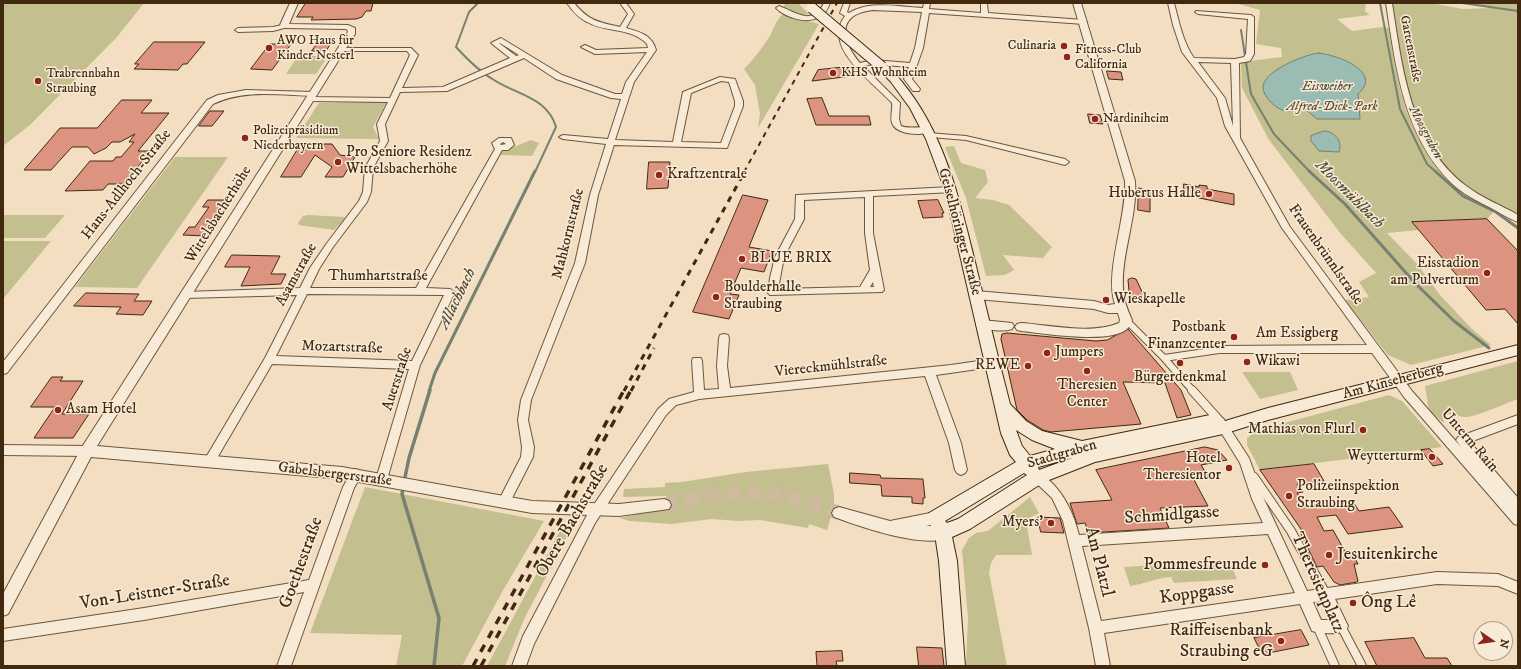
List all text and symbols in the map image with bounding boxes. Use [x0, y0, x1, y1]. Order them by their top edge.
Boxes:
street label: Gartenstraße [1396, 14, 1424, 84]
place label: AWO Haus für Kinder Nesterl [277, 33, 354, 64]
place label: Culinaria [1008, 38, 1056, 54]
marker: Culinaria [1059, 41, 1069, 51]
place label: Fitness-Club California [1075, 42, 1141, 73]
marker: AWO Haus für Kinder Nesterl [264, 43, 274, 53]
marker: Fitness-Club California [1062, 52, 1072, 62]
place label: KHS Wohnheim [841, 65, 927, 81]
place label: Trabrennbahn Straubing [46, 66, 120, 97]
marker: KHS Wohnheim [828, 68, 838, 78]
marker: Trabrennbahn Straubing [33, 76, 43, 86]
water label: Eisweiher [1302, 79, 1352, 95]
park label: Alfred-Dick-Park [1286, 99, 1378, 115]
water label: Moosgraben [1405, 104, 1445, 162]
place label: Nardiniheim [1103, 111, 1169, 127]
marker: Nardiniheim [1090, 114, 1100, 124]
place label: Polizeipräsidium Niederbayern [253, 123, 339, 154]
street label: Hans-Adlhoch-Straße [78, 126, 176, 244]
marker: Polizeipräsidium Niederbayern [240, 133, 250, 143]
place label: Pro Seniore Residenz Wittelsbacherhöhe [346, 144, 472, 179]
marker: Pro Seniore Residenz Wittelsbacherhöhe [333, 157, 343, 167]
water label: Moosmühlbach [1311, 157, 1387, 233]
street label: Wittelsbacherhöhe [182, 163, 256, 267]
place label: Kraftzentrale [667, 166, 747, 184]
street label: Geiselhöringer Straße [933, 166, 985, 298]
marker: Kraftzentrale [654, 170, 664, 180]
place label: Hubertus Halle [1108, 185, 1201, 203]
street label: Mahkornstraße [549, 187, 589, 281]
marker: Hubertus Halle [1204, 189, 1214, 199]
street label: Frauenbrünnlstraße [1284, 201, 1366, 309]
street label: Asamstraße [272, 240, 322, 310]
place label: BLUE BRIX [750, 250, 832, 268]
marker: BLUE BRIX [737, 254, 747, 264]
place label: Eisstadion am Pulverturm [1391, 255, 1479, 290]
water label: Allachbach [435, 265, 481, 333]
street label: Thumhartstraße [328, 268, 428, 286]
marker: Eisstadion am Pulverturm [1482, 268, 1492, 278]
place label: Boulderhalle Straubing [724, 279, 801, 314]
place label: Wieskapelle [1114, 291, 1186, 309]
marker: Boulderhalle Straubing [711, 292, 721, 302]
marker: Wieskapelle [1101, 295, 1111, 305]
place label: Postbank Finanzcenter [1147, 319, 1226, 354]
street label: Am Essigberg [1256, 325, 1338, 343]
marker: Postbank Finanzcenter [1229, 332, 1239, 342]
street label: Mozartstraße [301, 338, 383, 358]
place label: Jumpers [1055, 344, 1104, 362]
street label: Auerstraße [379, 345, 417, 413]
marker: Jumpers [1042, 348, 1052, 358]
street label: Viereckmühlstraße [774, 352, 888, 382]
place label: Wikawi [1255, 353, 1300, 371]
place label: REWE [975, 357, 1020, 375]
marker: Wikawi [1242, 357, 1252, 367]
marker: Bürgerdenkmal [1175, 358, 1185, 368]
street label: Am Kinseherberg [1341, 360, 1445, 404]
marker: REWE [1023, 361, 1033, 371]
marker: Theresien Center [1082, 366, 1092, 376]
place label: Bürgerdenkmal [1134, 369, 1226, 387]
place label: Theresien Center [1057, 377, 1117, 412]
place label: Asam Hotel [66, 401, 137, 419]
marker: Asam Hotel [53, 405, 63, 415]
street label: Unterm Rain [1437, 406, 1501, 476]
place label: Mathias von Flurl [1248, 421, 1355, 439]
marker: Mathias von Flurl [1358, 425, 1368, 435]
street label: Stadtgraben [1025, 436, 1099, 474]
place label: Weytterturm [1347, 448, 1424, 466]
place label: Hotel Theresientor [1143, 450, 1221, 485]
marker: Weytterturm [1427, 452, 1437, 462]
street label: Gabelsbergerstraße [277, 459, 393, 491]
street label: Obere Bachstraße [532, 460, 614, 582]
marker: Hotel Theresientor [1224, 463, 1234, 473]
place label: Polizeiinspektion Straubing [1297, 478, 1399, 513]
marker: Polizeiinspektion Straubing [1284, 491, 1294, 501]
street label: Schmidlgasse [1124, 502, 1220, 530]
street label: Goethestraße [275, 514, 329, 612]
place label: Myers' [1002, 514, 1043, 532]
marker: Myers' [1046, 518, 1056, 528]
street label: Am Platzl [1079, 525, 1117, 599]
street label: Theresienplatz [1285, 529, 1349, 637]
place label: Jesuitenkirche [1337, 544, 1438, 566]
marker: Jesuitenkirche [1324, 550, 1334, 560]
place label: Pommesfreunde [1143, 554, 1257, 576]
marker: Pommesfreunde [1260, 560, 1270, 570]
street label: Von-Leistner-Straße [79, 570, 231, 616]
street label: Koppgasse [1158, 578, 1236, 610]
place label: Ông Lê [1361, 592, 1416, 614]
marker: Ông Lê [1348, 598, 1358, 608]
place label: Raiffeisenbank Straubing eG [1169, 620, 1273, 662]
north arrow [1473, 621, 1513, 661]
marker: Raiffeisenbank Straubing eG [1276, 636, 1286, 646]
text: N [1496, 637, 1512, 649]

